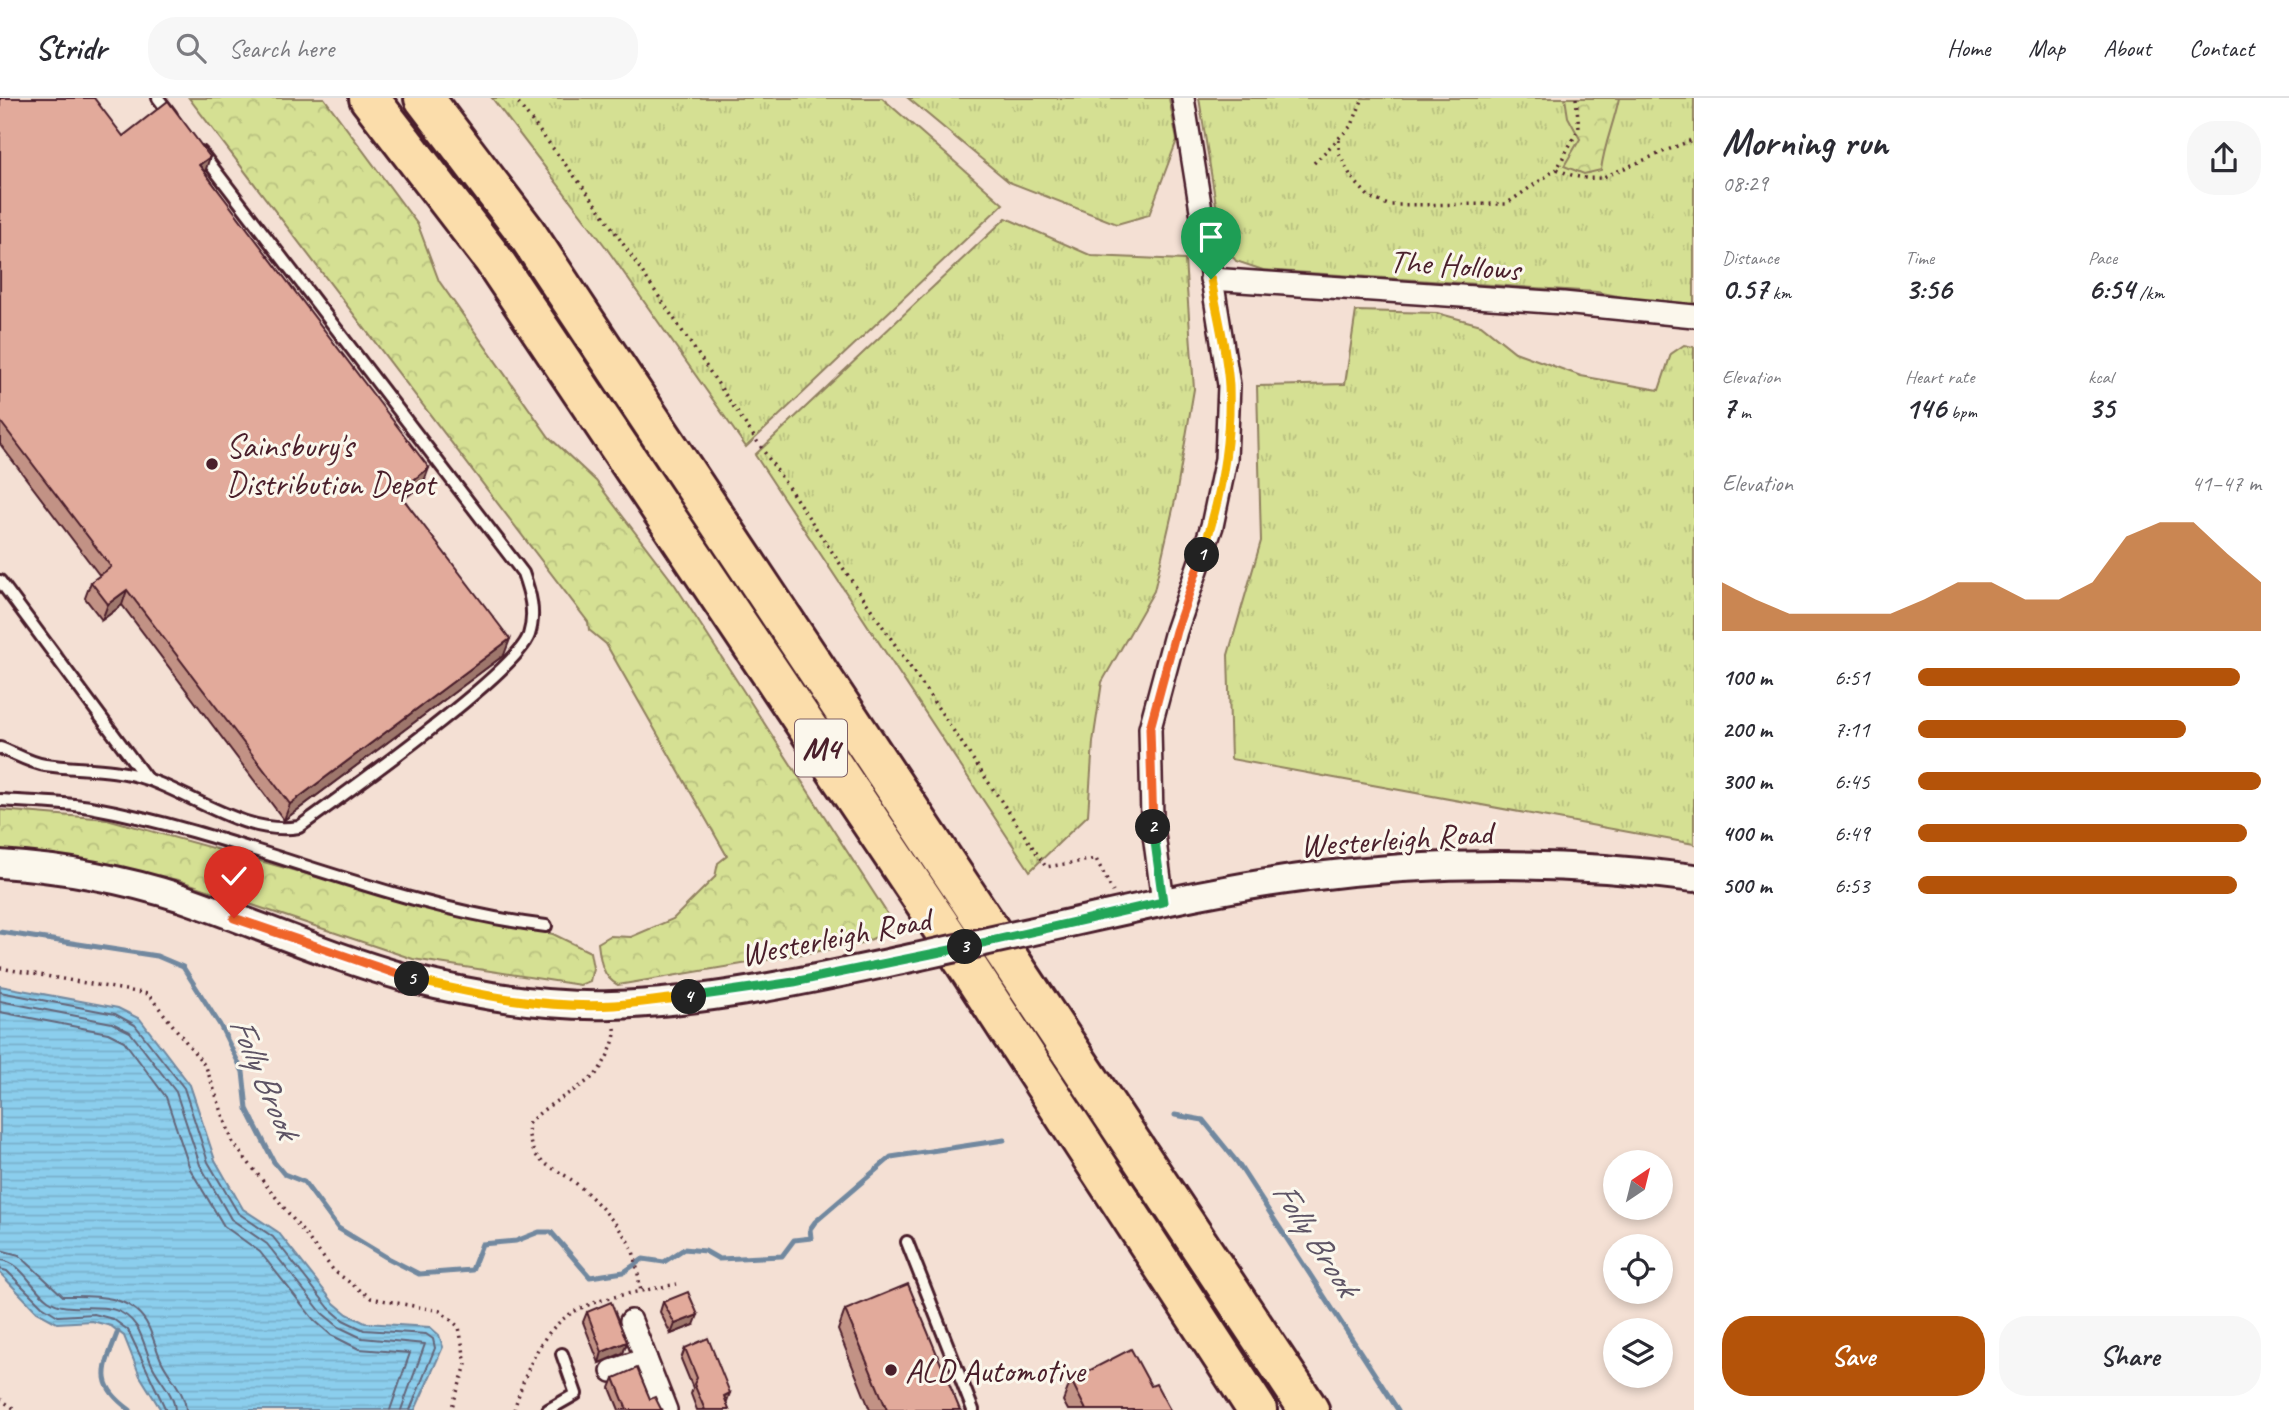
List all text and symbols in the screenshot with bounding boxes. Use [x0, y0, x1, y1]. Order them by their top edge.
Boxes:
search box [148, 17, 638, 80]
text: Stridr [35, 27, 106, 69]
icon: search [172, 29, 210, 67]
text: Search here [228, 32, 334, 65]
text: Home [1947, 33, 1990, 63]
text: Map [2028, 33, 2065, 63]
text: About [2103, 33, 2151, 63]
text: Contact [2189, 33, 2254, 63]
text: Morning run [1722, 119, 1888, 166]
button: share [2187, 121, 2261, 195]
text: 08:29 [1722, 169, 1768, 198]
pin [1181, 207, 1241, 279]
icon: arrive [1192, 218, 1230, 256]
street label: The Hollows [1388, 239, 1525, 291]
text: Distance [1722, 246, 1779, 270]
text: Time [1905, 246, 1934, 270]
text: Pace [2088, 246, 2117, 270]
text: 0.57 [1722, 270, 1768, 308]
text: 3:56 [1905, 270, 1952, 308]
text: 6:54 [2088, 270, 2135, 308]
text: km [1768, 281, 1791, 305]
text: /km [2135, 281, 2164, 305]
text: Elevation [1722, 365, 1780, 389]
text: Heart rate [1905, 365, 1974, 389]
text: kcal [2088, 365, 2113, 389]
text: 7 [1722, 389, 1735, 427]
text: 146 [1905, 389, 1946, 427]
text: 35 [2088, 389, 2115, 427]
text: m [1735, 400, 1751, 424]
text: bpm [1946, 400, 1977, 424]
place label: Sainsbury's Distribution Depot [226, 425, 438, 505]
marker: Sainsbury's Distribution Depot [204, 456, 220, 472]
text: Elevation [1722, 469, 1793, 498]
text: 41–47 m [2191, 469, 2261, 498]
pin: 1 [1184, 538, 1220, 573]
text: 1 [1197, 542, 1206, 566]
text: 100 m [1722, 663, 1772, 692]
text: 6:51 [1834, 663, 1870, 692]
text: 200 m [1722, 715, 1772, 744]
text: 7:11 [1834, 715, 1870, 744]
road number: M4 [795, 720, 847, 776]
text: 300 m [1722, 767, 1772, 796]
text: 6:45 [1834, 767, 1870, 796]
pin: 2 [1136, 810, 1170, 844]
street label: Westerleigh Road [1299, 811, 1498, 867]
text: 2 [1148, 814, 1157, 838]
text: 400 m [1722, 819, 1772, 848]
text: 6:49 [1834, 819, 1870, 848]
pin [204, 846, 264, 918]
icon: check [215, 857, 253, 895]
text: 500 m [1722, 871, 1771, 900]
text: 6:53 [1834, 871, 1870, 900]
street label: Westerleigh Road [737, 897, 939, 976]
pin: 3 [948, 930, 982, 964]
text: 3 [960, 934, 969, 958]
pin: 5 [394, 962, 430, 996]
text: 5 [407, 966, 416, 990]
pin: 4 [672, 979, 706, 1014]
text: 4 [684, 984, 693, 1008]
water label: Folly Brook [219, 1010, 312, 1150]
north arrow [1603, 1150, 1673, 1220]
map controls [1603, 1150, 1673, 1388]
water label: Folly Brook [1262, 1172, 1372, 1308]
button: locate [1603, 1234, 1673, 1304]
button: Save [1722, 1316, 1985, 1396]
button: Share [1999, 1316, 2261, 1396]
button: layers [1603, 1318, 1673, 1388]
place label: ALD Automotive [905, 1350, 1087, 1392]
marker: ALD Automotive [883, 1362, 899, 1378]

